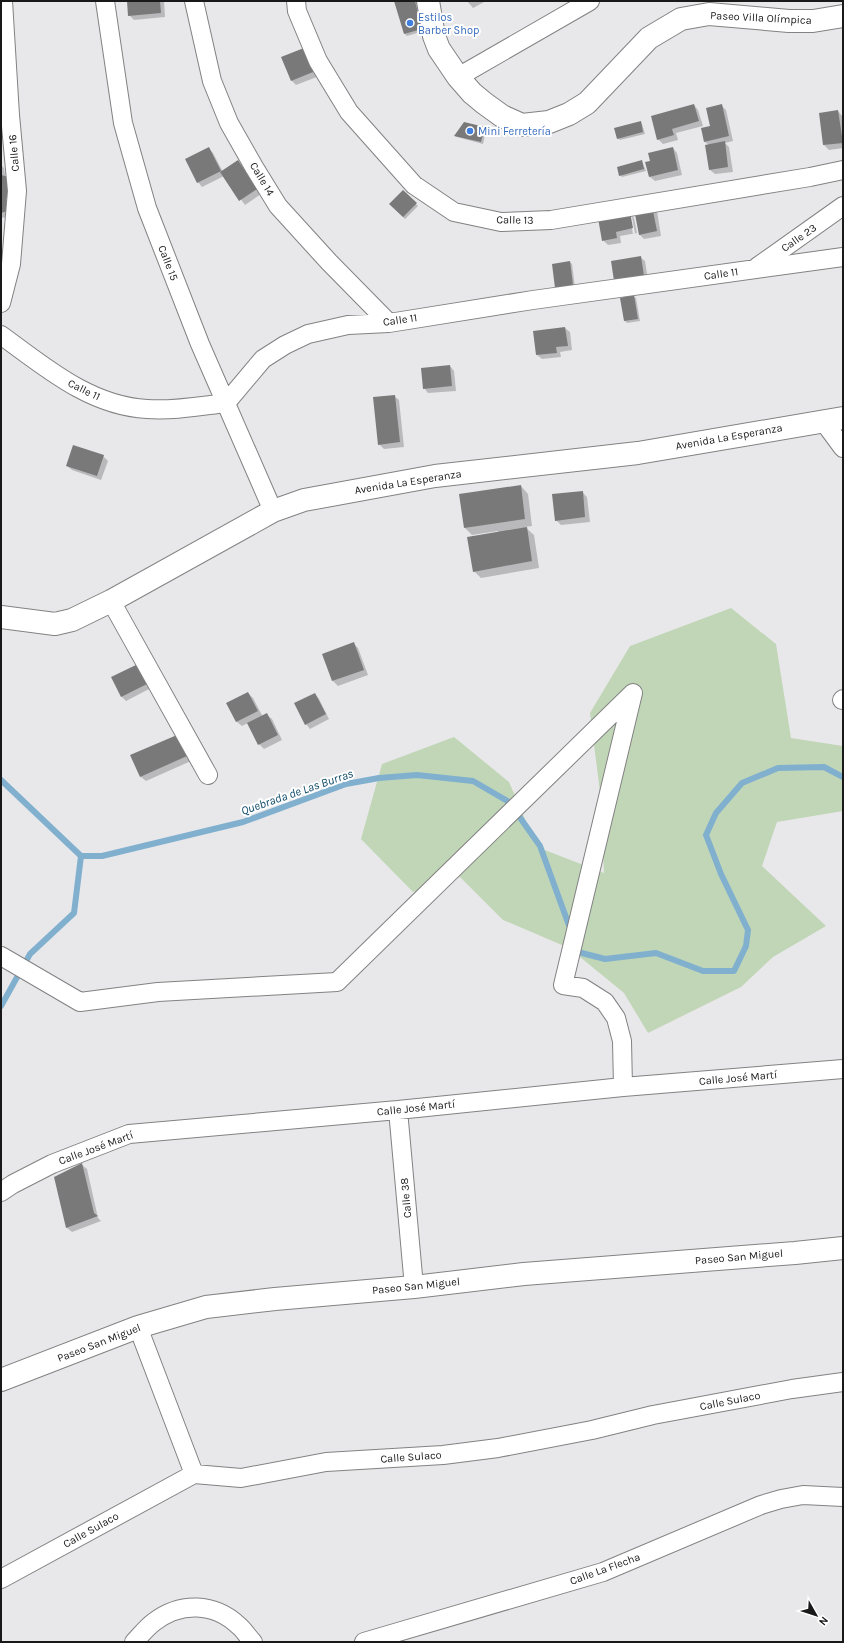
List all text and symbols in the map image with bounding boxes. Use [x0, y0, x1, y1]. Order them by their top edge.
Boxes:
street label: Paseo Villa Olímpica [710, 9, 812, 27]
place label: Estilos Barber Shop [418, 11, 479, 37]
marker: Estilos Barber Shop [405, 18, 415, 28]
place label: Mini Ferretería [478, 125, 551, 138]
marker: Mini Ferretería [465, 126, 475, 136]
street label: Calle 16 [6, 134, 22, 172]
street label: Calle 14 [247, 160, 277, 198]
street label: Calle 13 [496, 213, 534, 227]
street label: Calle 23 [779, 221, 819, 255]
street label: Calle 15 [155, 243, 181, 283]
street label: Calle 11 [703, 265, 739, 283]
street label: Calle 11 [382, 311, 418, 329]
street label: Calle 11 [66, 377, 102, 403]
street label: Avenida La Esperanza [675, 421, 783, 453]
street label: Avenida La Esperanza [354, 467, 462, 497]
water label: Quebrada de Las Burras [239, 766, 355, 818]
street label: Calle José Martí [698, 1068, 778, 1088]
street label: Calle José Martí [376, 1097, 456, 1119]
street label: Calle José Martí [57, 1128, 136, 1168]
street label: Calle 38 [398, 1177, 414, 1219]
street label: Paseo San Miguel [694, 1247, 784, 1267]
street label: Paseo San Miguel [371, 1275, 461, 1297]
street label: Paseo San Miguel [55, 1321, 143, 1365]
street label: Calle Sulaco [699, 1389, 761, 1413]
street label: Calle Sulaco [380, 1448, 442, 1466]
street label: Calle Sulaco [61, 1509, 121, 1551]
street label: Calle La Flecha [568, 1550, 642, 1588]
north arrow [796, 1595, 836, 1635]
text: N [816, 1614, 831, 1628]

